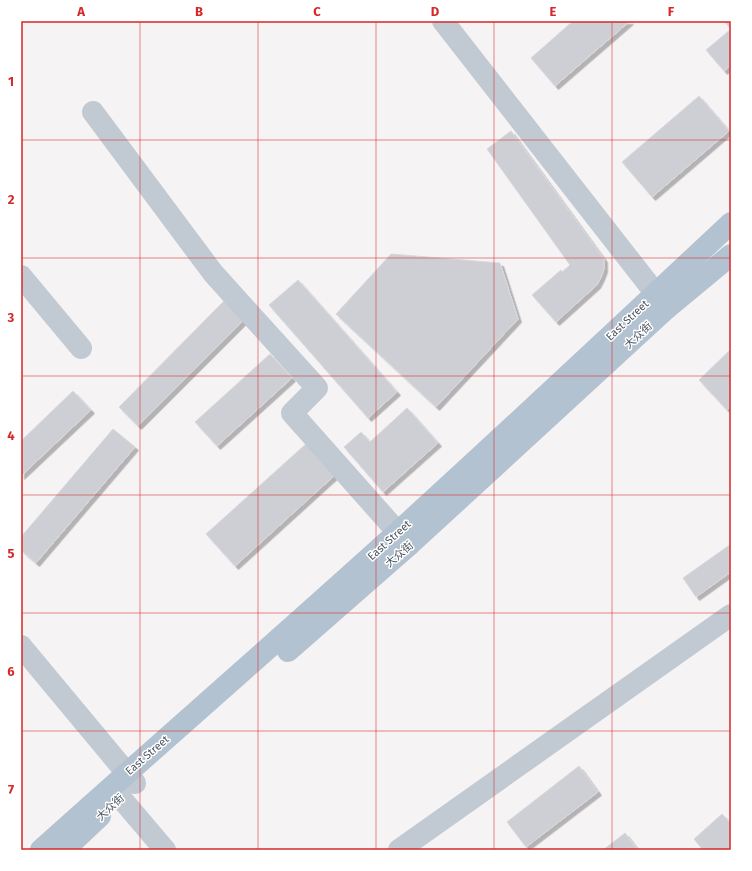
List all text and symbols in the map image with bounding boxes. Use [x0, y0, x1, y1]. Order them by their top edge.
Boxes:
text: A [76, 4, 85, 19]
text: B [195, 4, 203, 19]
text: C [313, 4, 321, 19]
text: D [431, 4, 440, 19]
text: E [550, 4, 557, 19]
text: F [668, 4, 675, 19]
text: 1 [8, 74, 14, 89]
text: 2 [8, 192, 15, 207]
street label: East Street [603, 297, 651, 343]
text: 3 [7, 310, 15, 325]
street label: 大众街 [622, 319, 655, 351]
text: 4 [7, 428, 15, 443]
street label: East Street [365, 518, 414, 563]
street label: 大众街 [383, 539, 416, 570]
text: 5 [8, 546, 15, 561]
text: 6 [7, 664, 15, 679]
street label: East Street [123, 733, 172, 778]
text: 7 [8, 782, 14, 797]
street label: 大众街 [94, 791, 127, 823]

